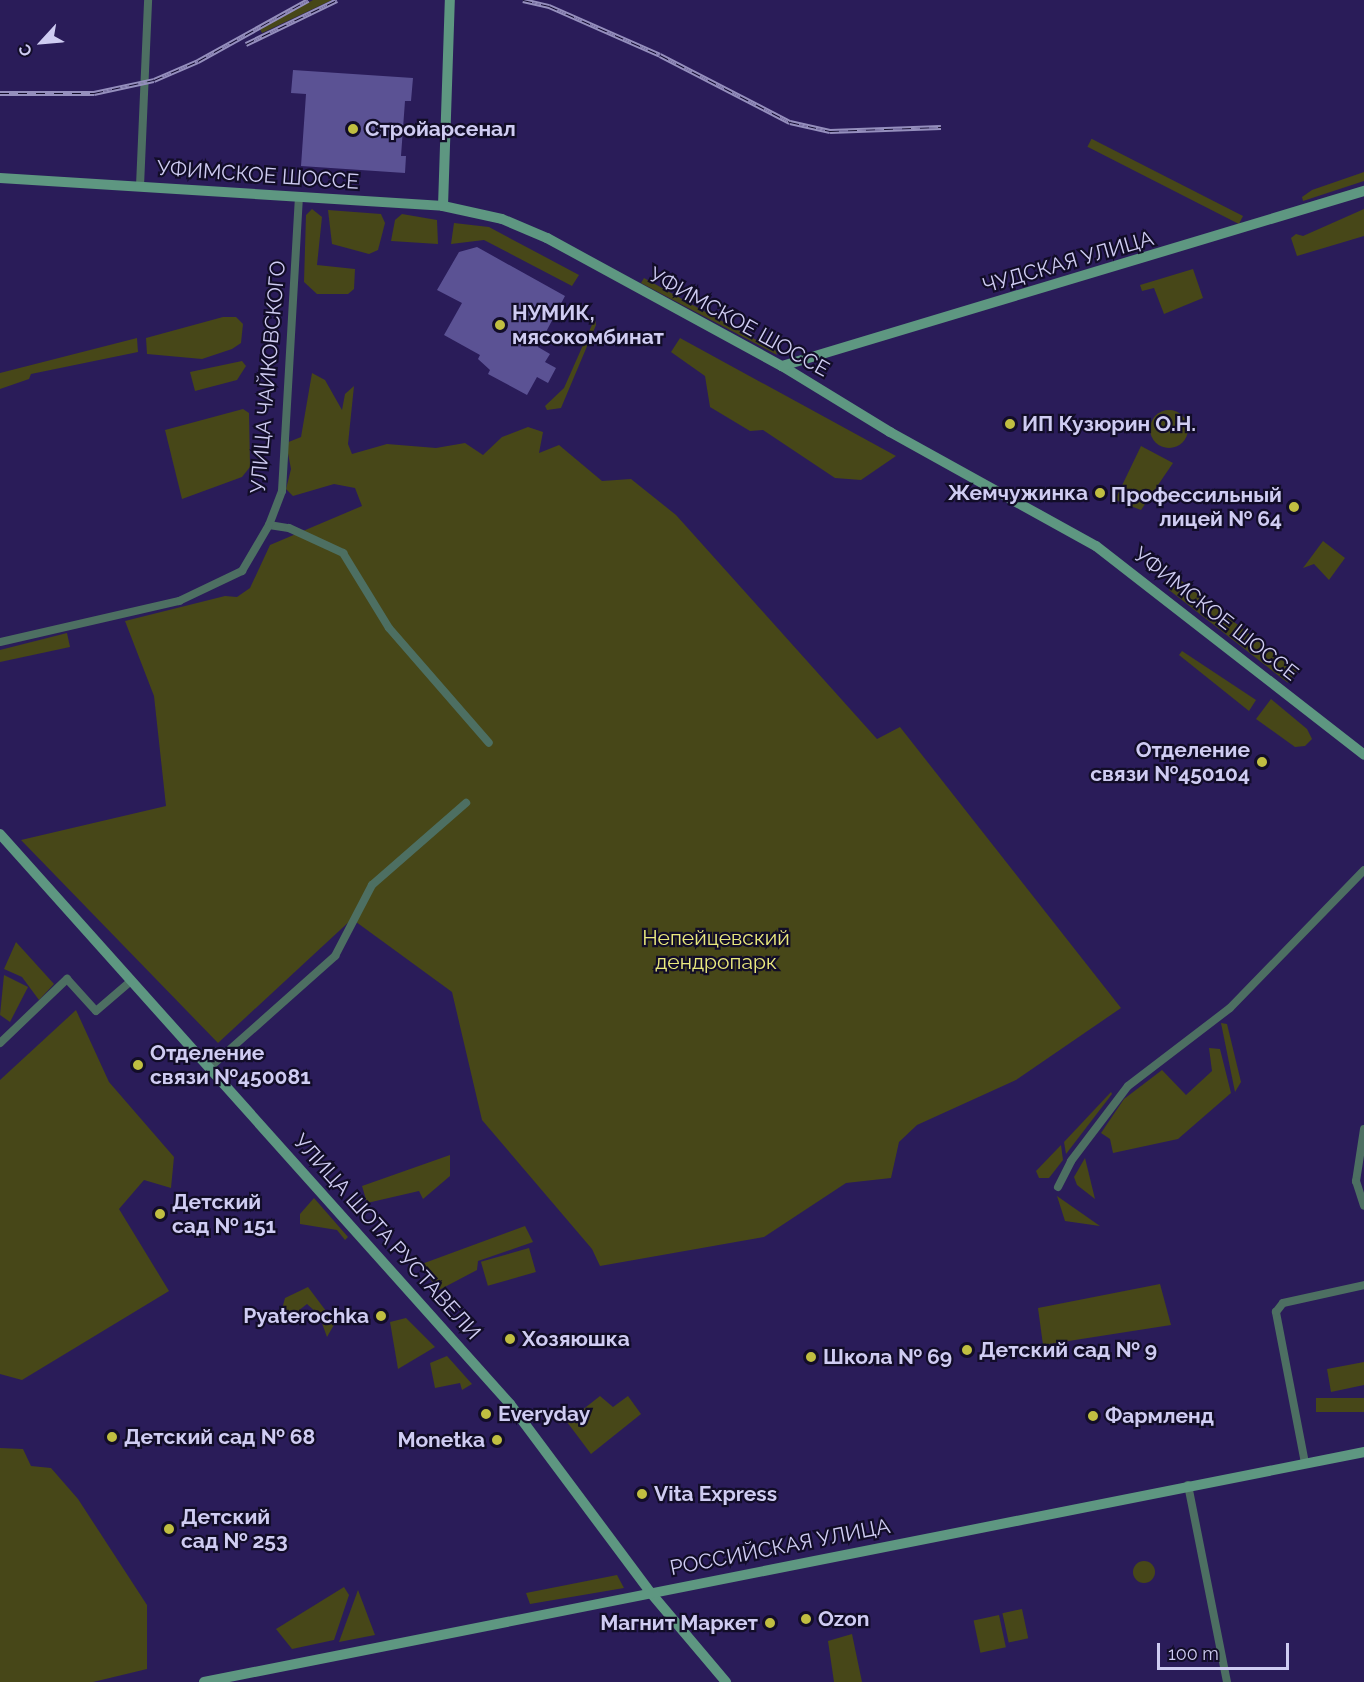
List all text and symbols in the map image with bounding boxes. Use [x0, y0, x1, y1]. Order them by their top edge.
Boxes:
north arrow [12, 12, 72, 72]
text: С [14, 41, 36, 59]
place label: Стройарсенал [365, 116, 516, 142]
marker: Стройарсенал [346, 122, 360, 136]
street label: УФИМСКОЕ ШОССЕ [156, 155, 360, 195]
street label: ЧУДСКАЯ УЛИЦА [980, 226, 1156, 298]
street label: УЛИЦА ЧАЙКОВСКОГО [245, 259, 291, 495]
street label: УФИМСКОЕ ШОССЕ [644, 262, 834, 382]
place label: НУМИК, мясокомбинат [512, 300, 664, 350]
marker: НУМИК, мясокомбинат [493, 318, 507, 332]
place label: ИП Кузюрин О.Н. [1022, 411, 1196, 437]
marker: ИП Кузюрин О.Н. [1003, 417, 1017, 431]
place label: Жемчужинка [948, 480, 1088, 506]
place label: Профессильный лицей № 64 [1111, 482, 1282, 532]
marker: Жемчужинка [1093, 486, 1107, 500]
marker: Профессильный лицей № 64 [1287, 500, 1301, 514]
street label: УФИМСКОЕ ШОССЕ [1129, 542, 1303, 686]
place label: Отделение связи №450104 [1090, 737, 1250, 787]
marker: Отделение связи №450104 [1255, 755, 1269, 769]
park label: Непейцевский дендропарк [642, 925, 790, 975]
place label: Отделение связи №450081 [150, 1040, 311, 1090]
marker: Отделение связи №450081 [131, 1058, 145, 1072]
street label: УЛИЦА ШОТА РУСТАВЕЛИ [288, 1129, 486, 1345]
place label: Детский сад № 151 [172, 1189, 276, 1239]
marker: Детский сад № 151 [153, 1207, 167, 1221]
place label: Pyaterochka [243, 1303, 369, 1329]
marker: Pyaterochka [374, 1309, 388, 1323]
place label: Хозяюшка [522, 1326, 630, 1352]
marker: Хозяюшка [503, 1332, 517, 1346]
place label: Детский сад № 9 [979, 1337, 1157, 1363]
marker: Детский сад № 9 [960, 1343, 974, 1357]
place label: Школа № 69 [823, 1344, 952, 1370]
marker: Школа № 69 [804, 1350, 818, 1364]
place label: Everyday [498, 1401, 590, 1427]
place label: Фармленд [1105, 1403, 1214, 1429]
marker: Everyday [479, 1407, 493, 1421]
marker: Фармленд [1086, 1409, 1100, 1423]
place label: Детский сад № 68 [124, 1424, 315, 1450]
place label: Monetka [397, 1427, 485, 1453]
marker: Детский сад № 68 [105, 1430, 119, 1444]
marker: Monetka [490, 1433, 504, 1447]
place label: Vita Express [654, 1481, 777, 1507]
marker: Vita Express [635, 1487, 649, 1501]
place label: Детский сад № 253 [181, 1504, 288, 1554]
street label: РОССИЙСКАЯ УЛИЦА [668, 1513, 892, 1581]
marker: Детский сад № 253 [162, 1522, 176, 1536]
place label: Ozon [818, 1606, 869, 1632]
place label: Магнит Маркет [600, 1610, 758, 1636]
marker: Ozon [799, 1612, 813, 1626]
marker: Магнит Маркет [763, 1616, 777, 1630]
scale bar [1160, 1631, 1292, 1669]
text: 100 m [1168, 1643, 1219, 1664]

